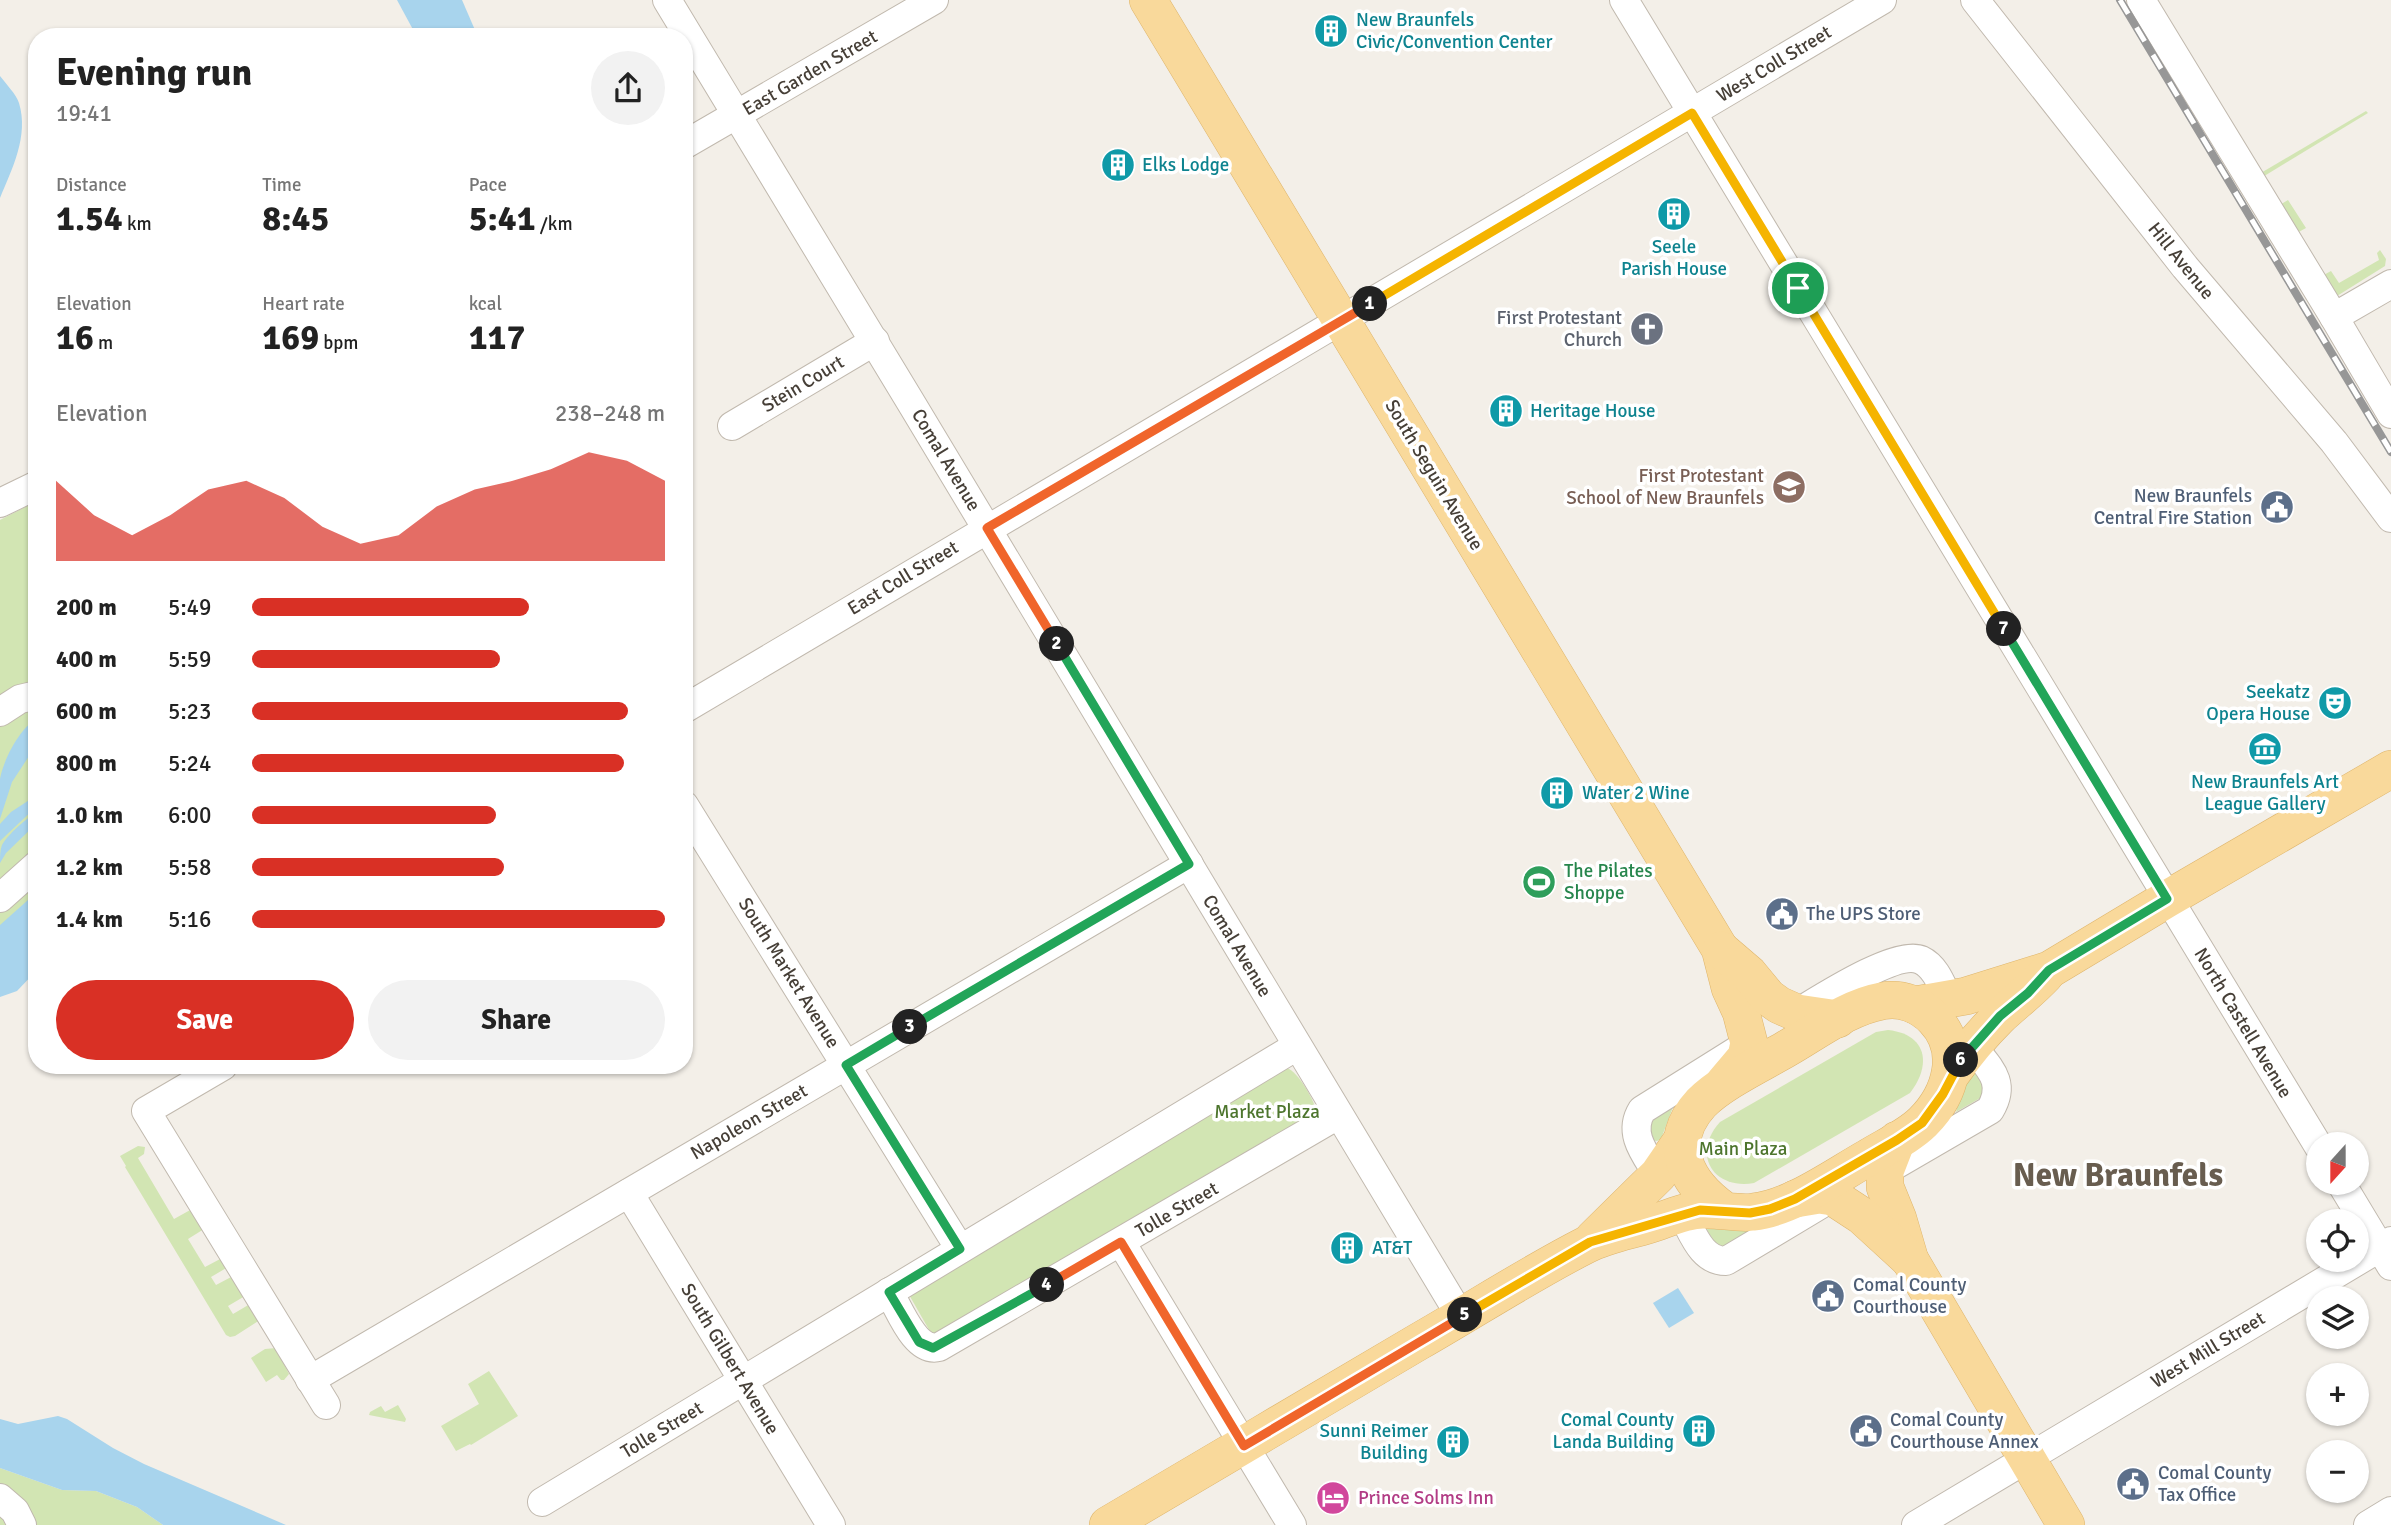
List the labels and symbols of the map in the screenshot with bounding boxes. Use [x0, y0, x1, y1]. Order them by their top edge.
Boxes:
place label: New Braunfels Civic/Convention Center [1356, 8, 1553, 54]
building icon: New Braunfels Civic/Convention Center [1312, 12, 1350, 50]
street label: West Coll Street [1712, 20, 1836, 108]
street label: East Garden Street [738, 25, 882, 121]
building icon: Elks Lodge [1099, 146, 1137, 184]
place label: Elks Lodge [1142, 153, 1229, 177]
building icon: Seele Parish House [1655, 195, 1693, 233]
street label: Hill Avenue [2143, 217, 2219, 305]
place label: Seele Parish House [1621, 235, 1727, 281]
pin [1768, 258, 1828, 318]
pin: 1 [1352, 286, 1388, 322]
place label: First Protestant Church [1496, 306, 1622, 352]
church icon: First Protestant Church [1628, 310, 1666, 348]
street label: Stein Court [757, 350, 849, 418]
building icon: Heritage House [1487, 392, 1525, 430]
street label: South Seguin Avenue [1380, 395, 1488, 555]
place label: Heritage House [1530, 399, 1656, 423]
street label: Comal Avenue [906, 404, 986, 516]
place label: First Protestant School of New Braunfels [1566, 464, 1764, 510]
school or university icon: First Protestant School of New Braunfels [1770, 468, 1808, 506]
place label: New Braunfels Central Fire Station [2094, 484, 2252, 530]
public building icon: New Braunfels Central Fire Station [2258, 488, 2296, 526]
street label: East Coll Street [843, 535, 963, 621]
pin: 7 [1986, 612, 2022, 646]
pin: 2 [1040, 626, 1074, 662]
place label: Seekatz Opera House [2206, 680, 2310, 726]
theatre icon: Seekatz Opera House [2316, 684, 2354, 722]
museum icon: New Braunfels Art League Gallery [2246, 730, 2284, 768]
place label: New Braunfels Art League Gallery [2191, 770, 2339, 816]
building icon: Water 2 Wine [1538, 774, 1576, 812]
place label: Water 2 Wine [1582, 781, 1690, 805]
place label: The Pilates Shoppe [1564, 859, 1653, 905]
sports icon: The Pilates Shoppe [1520, 863, 1558, 901]
street label: Comal Avenue [1197, 890, 1277, 1002]
street label: South Market Avenue [733, 893, 845, 1053]
public building icon: The UPS Store [1763, 895, 1801, 933]
place label: The UPS Store [1806, 902, 1921, 926]
street label: North Castell Avenue [2189, 943, 2297, 1103]
pin: 3 [892, 1010, 928, 1044]
pin: 6 [1944, 1042, 1979, 1078]
street label: Napoleon Street [686, 1079, 812, 1165]
park label: Market Plaza [1214, 1100, 1320, 1124]
north arrow [2306, 1132, 2370, 1195]
park label: Main Plaza [1699, 1137, 1787, 1161]
district label: New Braunfels [2013, 1155, 2223, 1196]
street label: Tolle Street [1131, 1177, 1223, 1243]
building icon: AT&T [1328, 1229, 1366, 1267]
place label: AT&T [1372, 1236, 1413, 1260]
pin: 4 [1030, 1268, 1064, 1302]
place label: Comal County Courthouse [1853, 1273, 1966, 1319]
public building icon: Comal County Courthouse [1809, 1277, 1847, 1315]
street label: South Gilbert Avenue [675, 1279, 785, 1439]
pin: 5 [1448, 1298, 1482, 1332]
street label: West Mill Street [2146, 1306, 2270, 1394]
street label: Tolle Street [617, 1396, 708, 1464]
place label: Comal County Landa Building [1552, 1408, 1674, 1454]
place label: Comal County Courthouse Annex [1890, 1408, 2039, 1454]
building icon: Comal County Landa Building [1680, 1412, 1718, 1450]
public building icon: Comal County Courthouse Annex [1847, 1412, 1885, 1450]
place label: Sunni Reimer Building [1320, 1419, 1428, 1465]
building icon: Sunni Reimer Building [1434, 1423, 1472, 1461]
place label: Comal County Tax Office [2158, 1461, 2271, 1507]
public building icon: Comal County Tax Office [2114, 1465, 2152, 1503]
hotel icon: Prince Solms Inn [1314, 1479, 1352, 1517]
place label: Prince Solms Inn [1358, 1486, 1494, 1510]

